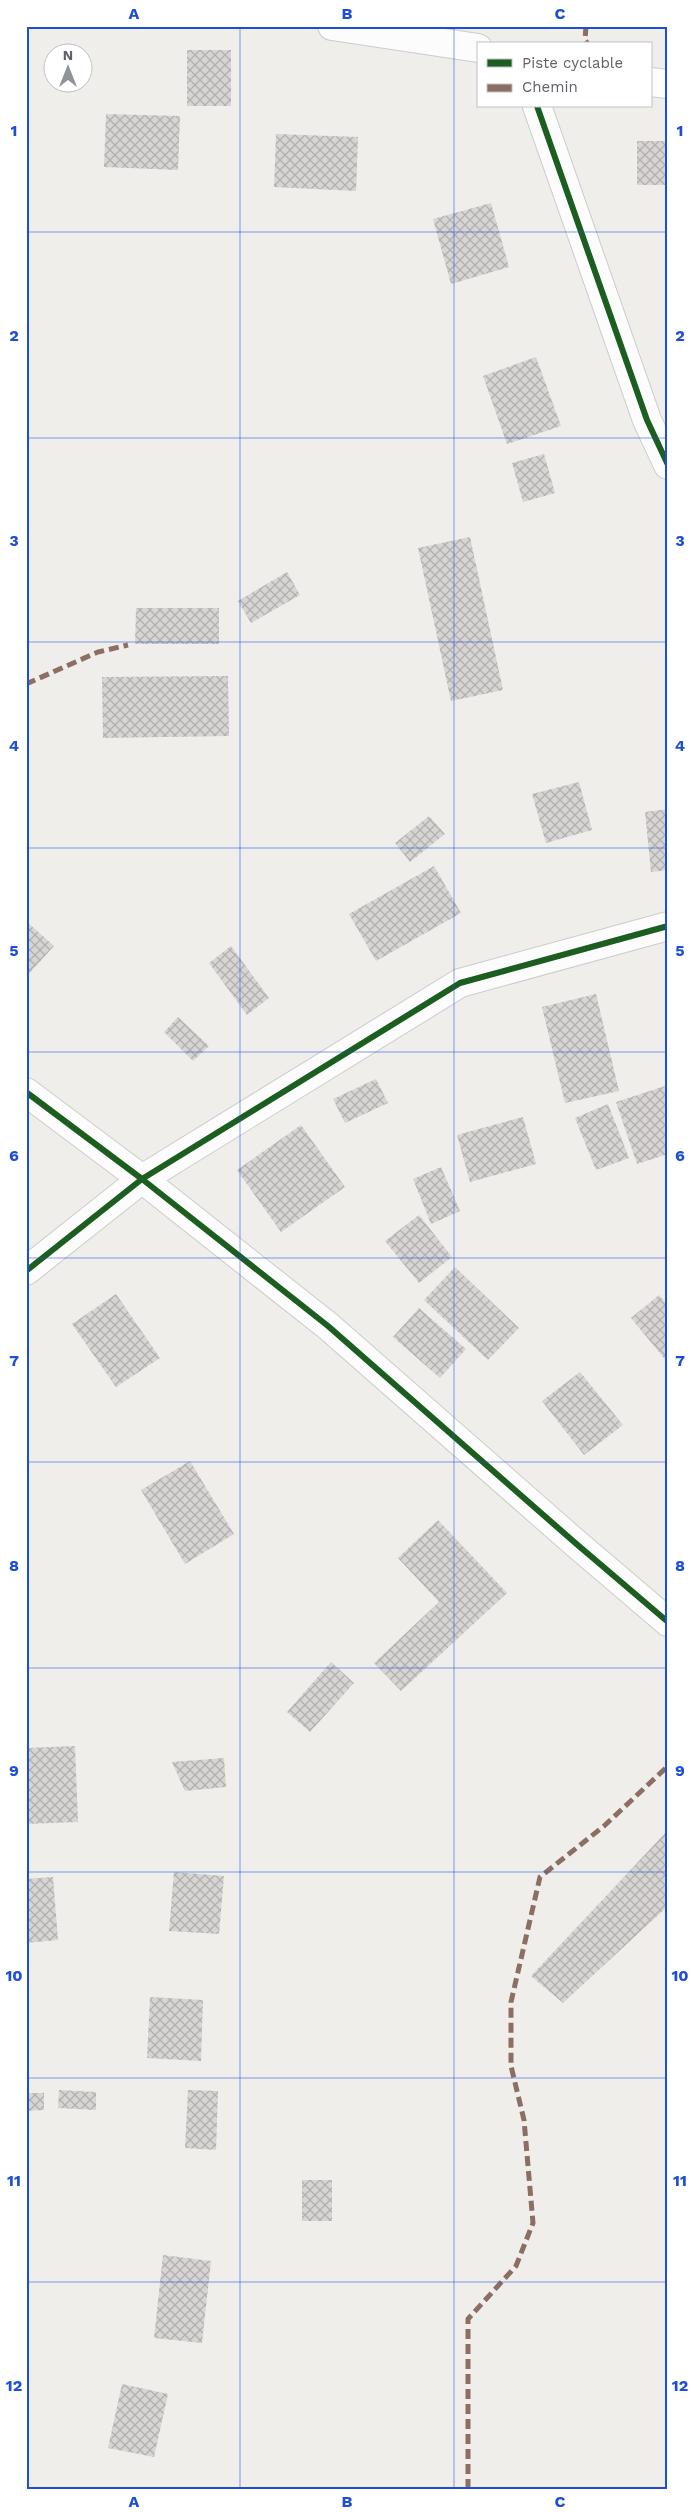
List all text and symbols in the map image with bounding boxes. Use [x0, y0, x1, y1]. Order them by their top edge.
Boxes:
text: A [129, 4, 140, 23]
text: B [342, 4, 353, 23]
text: C [555, 4, 566, 23]
north arrow [42, 42, 92, 92]
legend [477, 42, 652, 108]
text: N [63, 47, 73, 63]
text: Piste cyclable [522, 54, 623, 72]
text: Chemin [522, 78, 578, 96]
text: 1 [11, 121, 17, 140]
text: 1 [677, 121, 683, 140]
text: 2 [9, 326, 19, 345]
text: 2 [675, 326, 685, 345]
text: 3 [9, 531, 19, 550]
text: 3 [675, 531, 685, 550]
text: 4 [9, 736, 19, 755]
text: 4 [675, 736, 685, 755]
text: 5 [9, 941, 19, 960]
text: 5 [675, 941, 685, 960]
text: 6 [9, 1146, 19, 1165]
text: 6 [675, 1146, 685, 1165]
text: 7 [9, 1351, 19, 1370]
text: 7 [675, 1351, 685, 1370]
text: 8 [9, 1556, 19, 1575]
text: 8 [675, 1556, 685, 1575]
text: 9 [9, 1761, 19, 1780]
text: 9 [675, 1761, 685, 1780]
text: 10 [5, 1966, 23, 1985]
text: 10 [671, 1966, 689, 1985]
text: 11 [7, 2171, 21, 2190]
text: 11 [673, 2171, 687, 2190]
text: 12 [6, 2376, 22, 2395]
text: 12 [672, 2376, 688, 2395]
text: A [129, 2492, 140, 2511]
text: B [342, 2492, 353, 2511]
text: C [555, 2492, 566, 2511]

